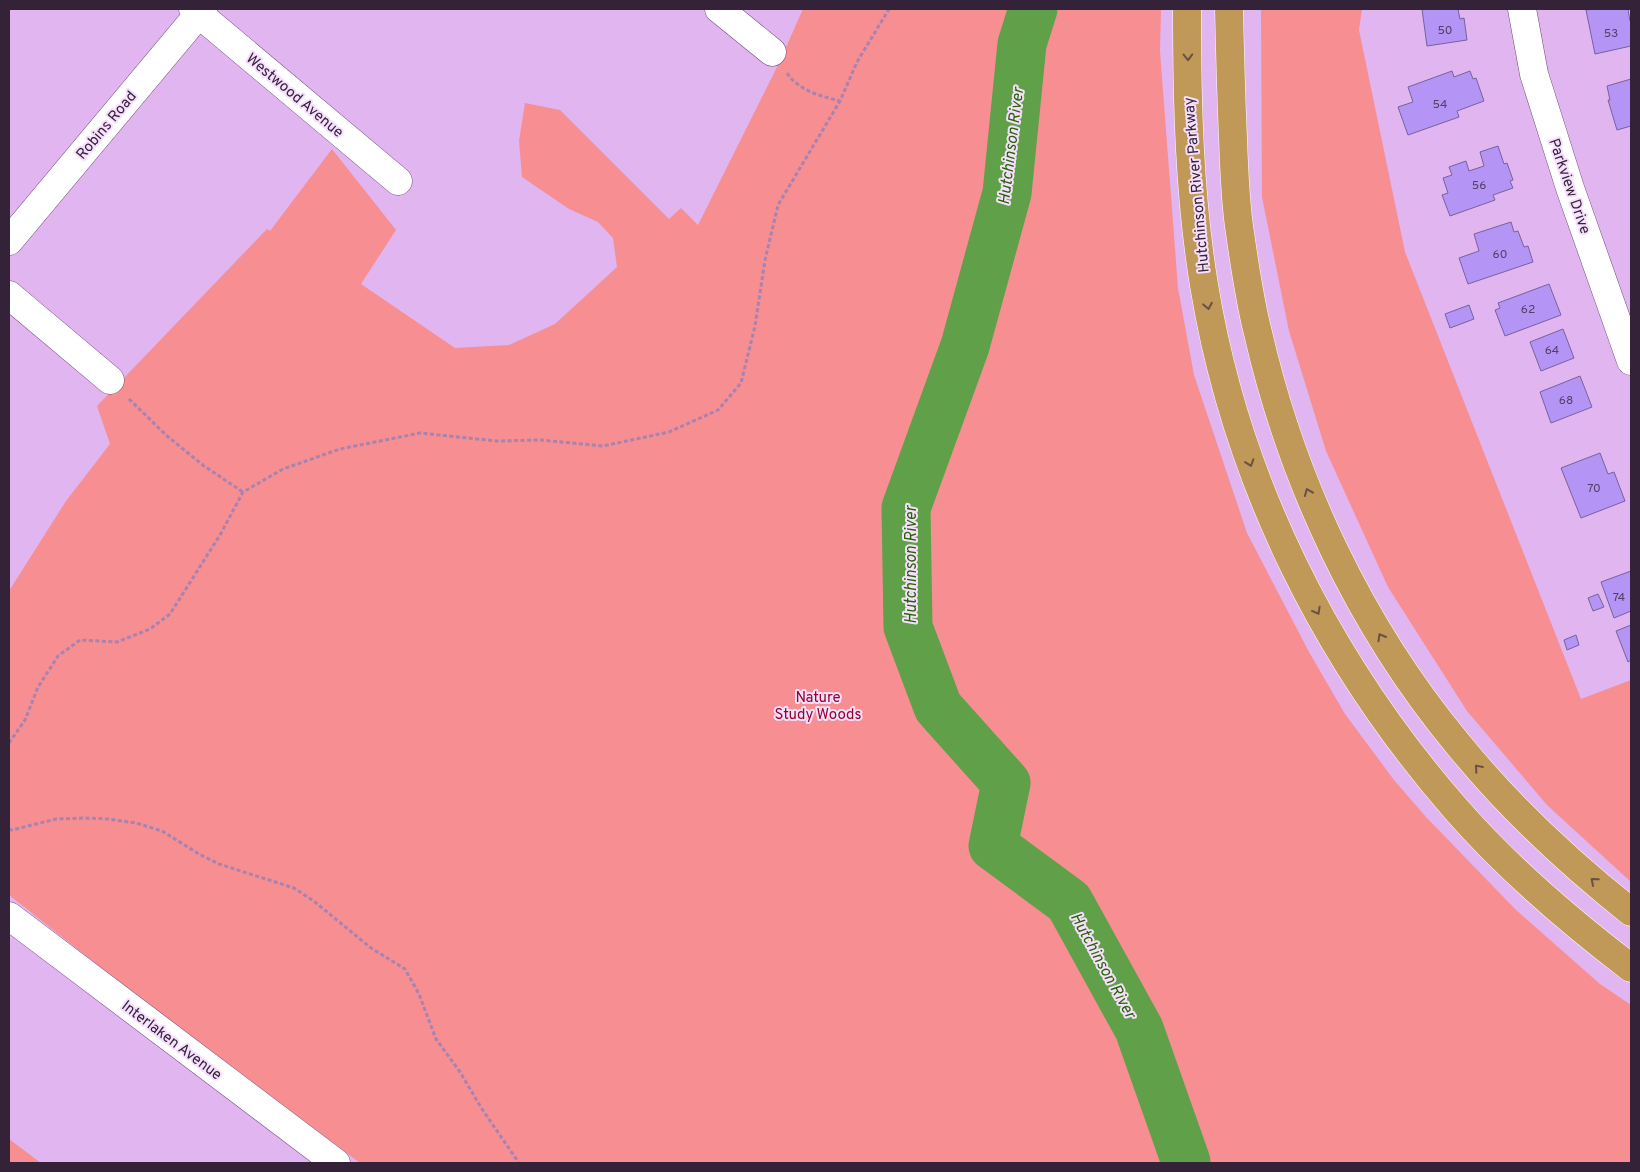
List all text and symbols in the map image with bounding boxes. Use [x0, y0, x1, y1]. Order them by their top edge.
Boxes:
house number: 50 [1437, 23, 1453, 39]
house number: 53 [1604, 26, 1618, 42]
street label: Westwood Avenue [241, 50, 347, 143]
one-way arrow [1182, 54, 1193, 62]
water label: Hutchinson River [995, 85, 1029, 206]
street label: Robins Road [73, 88, 141, 164]
street label: Hutchinson River Parkway [1180, 96, 1215, 273]
house number: 54 [1432, 97, 1448, 113]
street label: Parkview Drive [1543, 136, 1594, 237]
house number: 56 [1472, 178, 1486, 194]
house number: 60 [1493, 247, 1507, 263]
one-way arrow [1202, 302, 1213, 311]
house number: 62 [1521, 302, 1535, 318]
house number: 64 [1545, 343, 1559, 359]
house number: 68 [1559, 393, 1573, 409]
one-way arrow [1244, 458, 1254, 467]
house number: 70 [1587, 481, 1601, 497]
one-way arrow [1304, 488, 1315, 497]
water label: Hutchinson River [902, 504, 922, 624]
house number: 74 [1613, 590, 1625, 606]
one-way arrow [1310, 606, 1320, 615]
one-way arrow [1378, 633, 1388, 642]
park label: Nature Study Woods [774, 689, 862, 725]
one-way arrow [1474, 764, 1483, 773]
one-way arrow [1590, 878, 1599, 887]
water label: Hutchinson River [1065, 910, 1141, 1024]
street label: Interlaken Avenue [117, 997, 225, 1085]

